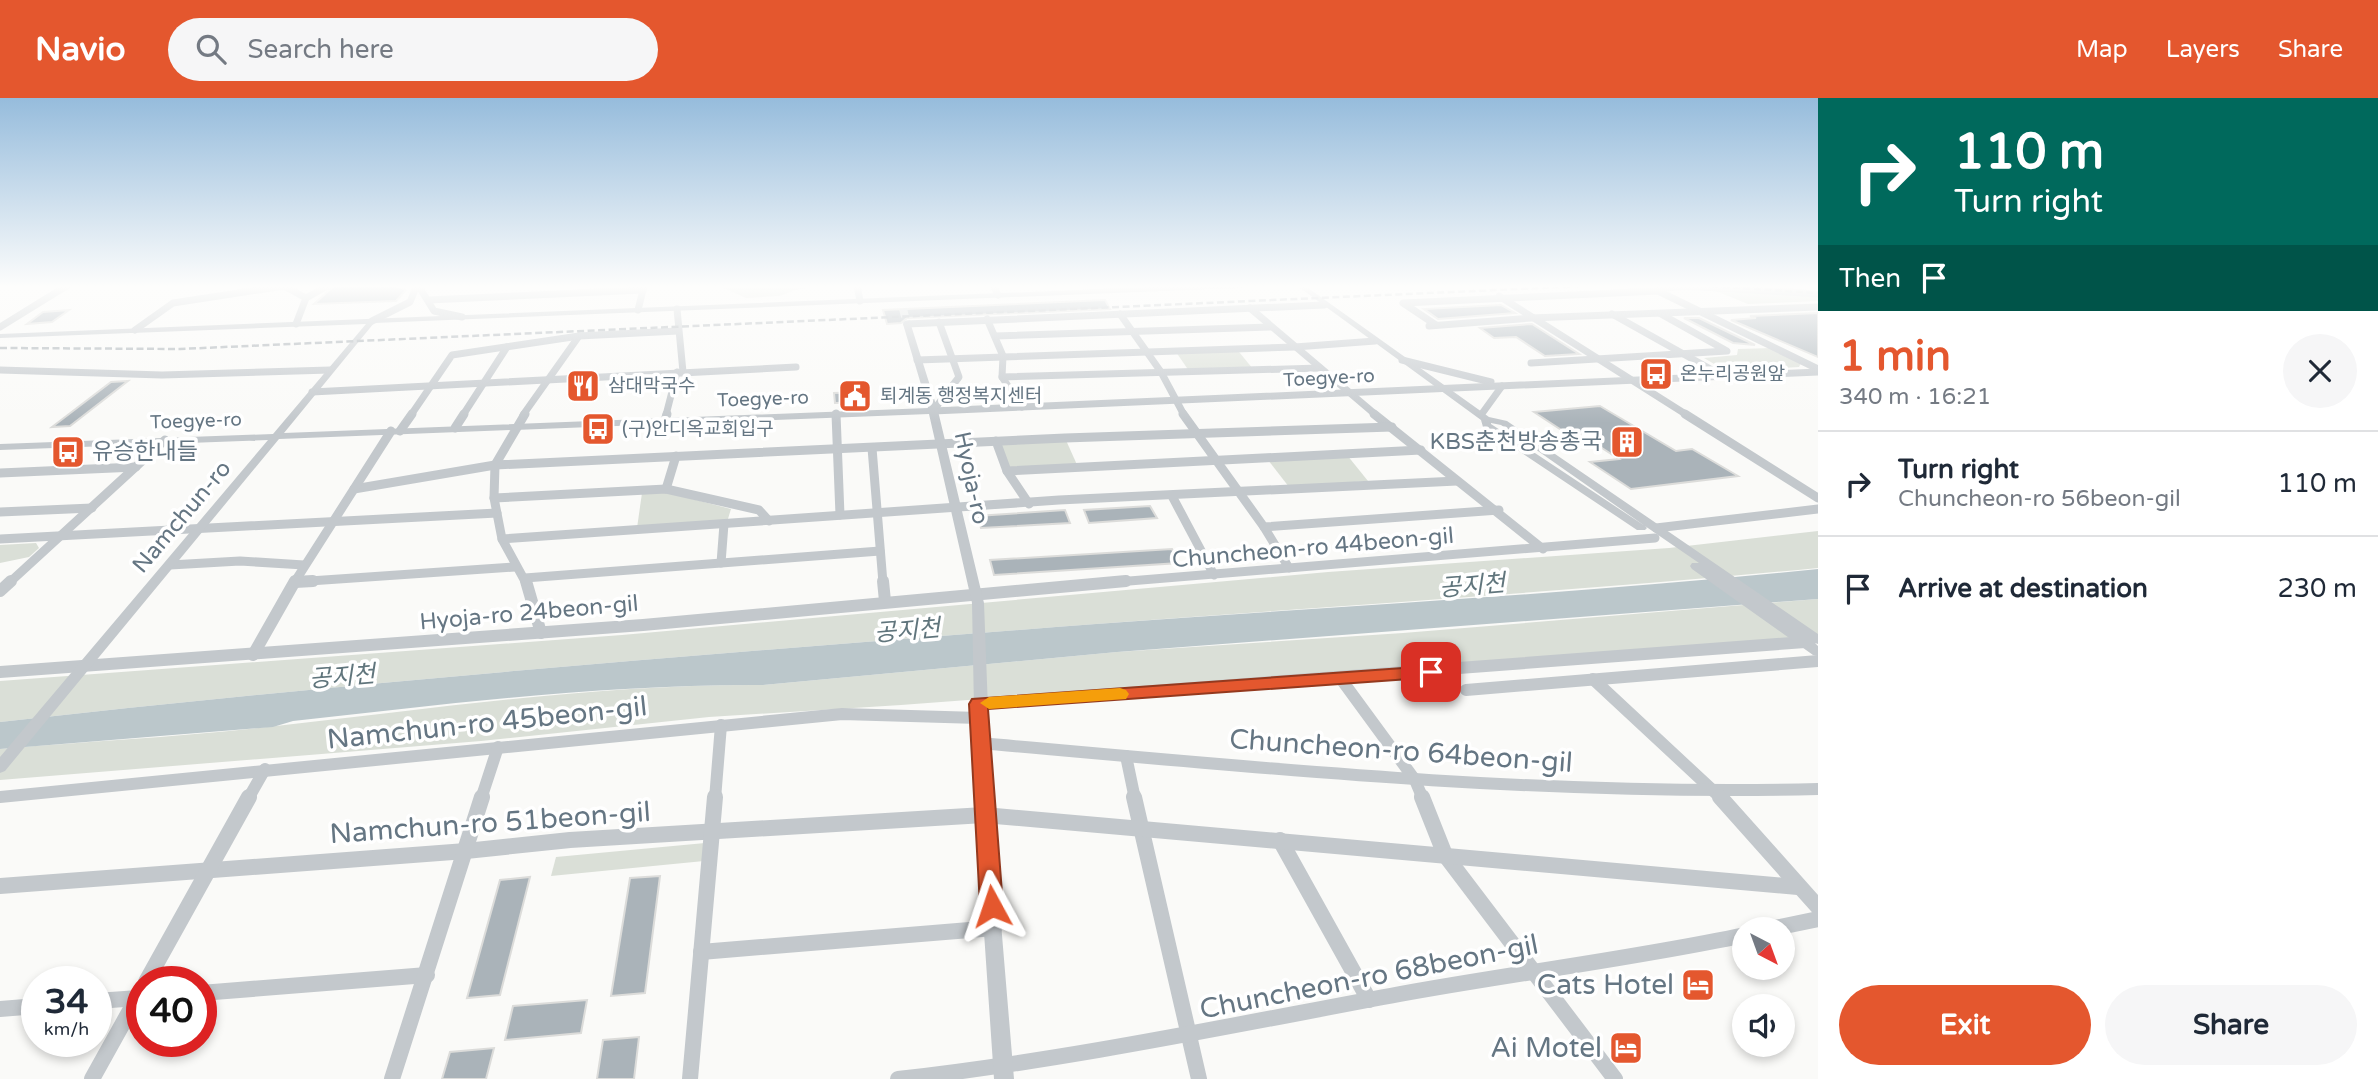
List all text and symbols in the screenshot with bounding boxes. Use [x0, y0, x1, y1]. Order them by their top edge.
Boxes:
search box [168, 18, 658, 81]
text: Navio [35, 30, 126, 69]
icon: search [192, 30, 230, 68]
text: Search here [248, 34, 394, 65]
text: Map [2076, 35, 2128, 64]
text: Layers [2166, 35, 2240, 64]
text: Share [2278, 35, 2343, 64]
text: 110 m [1954, 123, 2104, 182]
icon: right [1839, 126, 1930, 217]
text: Turn right [1954, 183, 2103, 221]
icon: arrive [1915, 259, 1953, 297]
text: Then [1839, 263, 1901, 294]
text: 1 min [1839, 331, 1951, 382]
button: close [2283, 334, 2357, 408]
bus stop icon: 온누리공원앞 [1637, 355, 1675, 393]
place label: 온누리공원앞 [1680, 363, 1785, 385]
street label: Toegye-ro [1283, 365, 1375, 391]
restaurant icon: 삼대막국수 [564, 367, 602, 405]
place label: 삼대막국수 [608, 375, 695, 397]
public building icon: 퇴계동 행정복지센터 [836, 377, 874, 415]
text: 340 m · 16:21 [1839, 383, 1991, 411]
place label: 퇴계동 행정복지센터 [880, 385, 1042, 407]
street label: Toegye-ro [717, 386, 809, 412]
street label: Toegye-ro [150, 408, 242, 434]
bus stop icon: (구)안디옥교회입구 [579, 410, 617, 448]
place label: (구)안디옥교회입구 [622, 418, 774, 440]
building icon: KBS춘천방송총국 [1608, 423, 1646, 461]
place label: KBS춘천방송총국 [1430, 428, 1602, 456]
street label: Hyoja-ro [948, 429, 994, 527]
bus stop icon: 유승한내들 [49, 433, 87, 471]
place label: 유승한내들 [92, 438, 198, 466]
text: Turn right [1898, 454, 2019, 485]
street label: Namchun-ro [127, 455, 237, 579]
icon: right [1839, 465, 1877, 503]
text: 110 m [2277, 468, 2357, 499]
text: Chuncheon-ro 56beon-gil [1898, 485, 2181, 513]
street label: Chuncheon-ro 44beon-gil [1171, 522, 1455, 574]
water label: 공지천 [1438, 568, 1509, 603]
icon: arrive [1839, 570, 1877, 608]
text: Arrive at destination [1898, 573, 2148, 604]
text: 230 m [2277, 573, 2357, 604]
street label: Hyoja-ro 24beon-gil [418, 589, 640, 637]
water label: 공지천 [873, 613, 944, 648]
pin [1401, 642, 1461, 702]
icon: arrive [1412, 653, 1450, 691]
water label: 공지천 [308, 659, 379, 694]
street label: Namchun-ro 45beon-gil [325, 689, 649, 757]
street label: Chuncheon-ro 64beon-gil [1228, 722, 1574, 780]
street label: Namchun-ro 51beon-gil [328, 795, 652, 851]
position arrow [955, 869, 1029, 943]
north arrow [1732, 917, 1796, 980]
map controls [1732, 917, 1795, 1057]
street label: Chuncheon-ro 68beon-gil [1197, 927, 1541, 1027]
speed limit sign: 40 [126, 966, 217, 1057]
hotel icon: Cats Hotel [1679, 966, 1717, 1004]
place label: Cats Hotel [1537, 968, 1674, 1002]
text: 34 [45, 981, 88, 1023]
button: Exit [1839, 985, 2091, 1065]
button: Share [2105, 985, 2357, 1065]
button: sound [1732, 994, 1795, 1057]
text: km/h [44, 1018, 89, 1040]
hotel icon: Ai Motel [1607, 1029, 1645, 1067]
place label: Ai Motel [1490, 1031, 1602, 1065]

